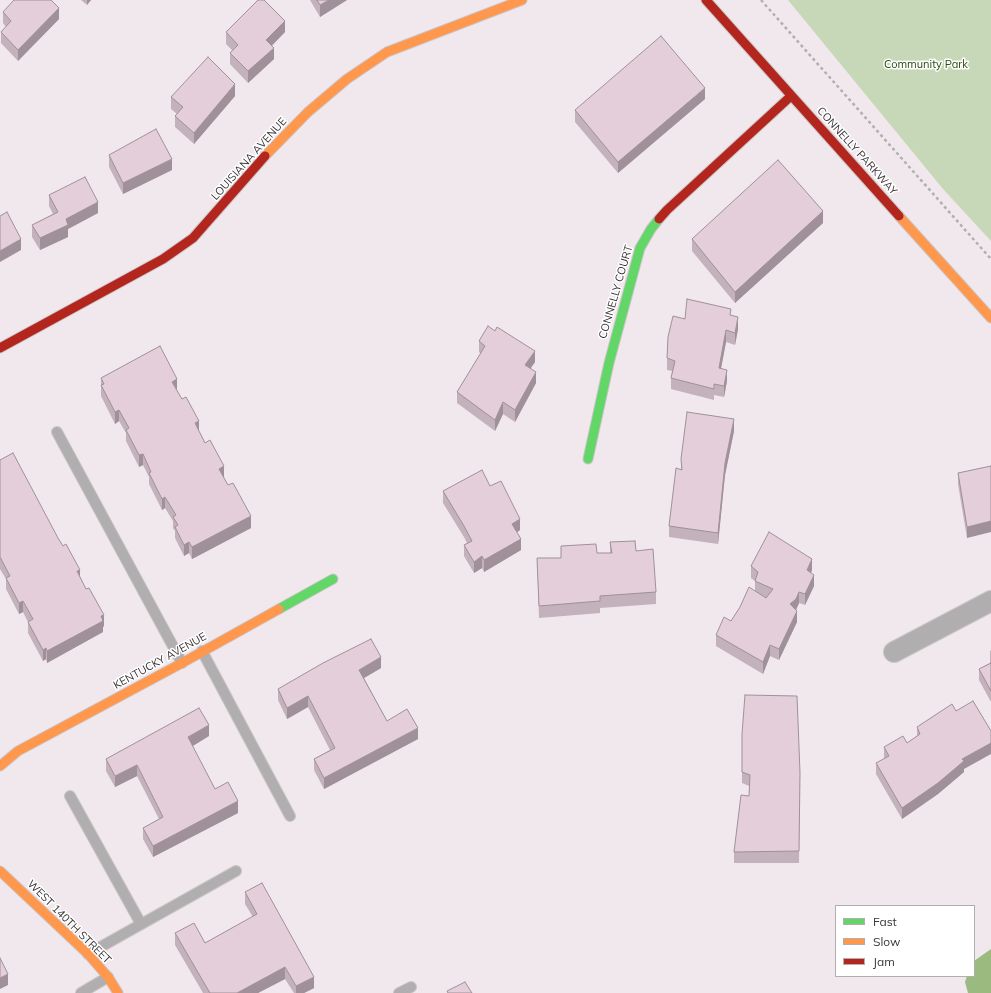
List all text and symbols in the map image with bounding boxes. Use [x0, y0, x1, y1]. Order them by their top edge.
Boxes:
park label: Community Park [884, 58, 968, 72]
street label: CONNELLY PARKWAY [814, 104, 900, 198]
street label: LOUISIANA AVENUE [209, 115, 289, 203]
street label: CONNELLY COURT [596, 244, 636, 340]
street label: KENTUCKY AVENUE [111, 630, 209, 692]
street label: WEST 140TH STREET [24, 877, 114, 967]
legend [835, 905, 975, 977]
text: Fast [873, 914, 897, 929]
text: Slow [873, 934, 901, 949]
text: Jam [873, 954, 895, 969]

